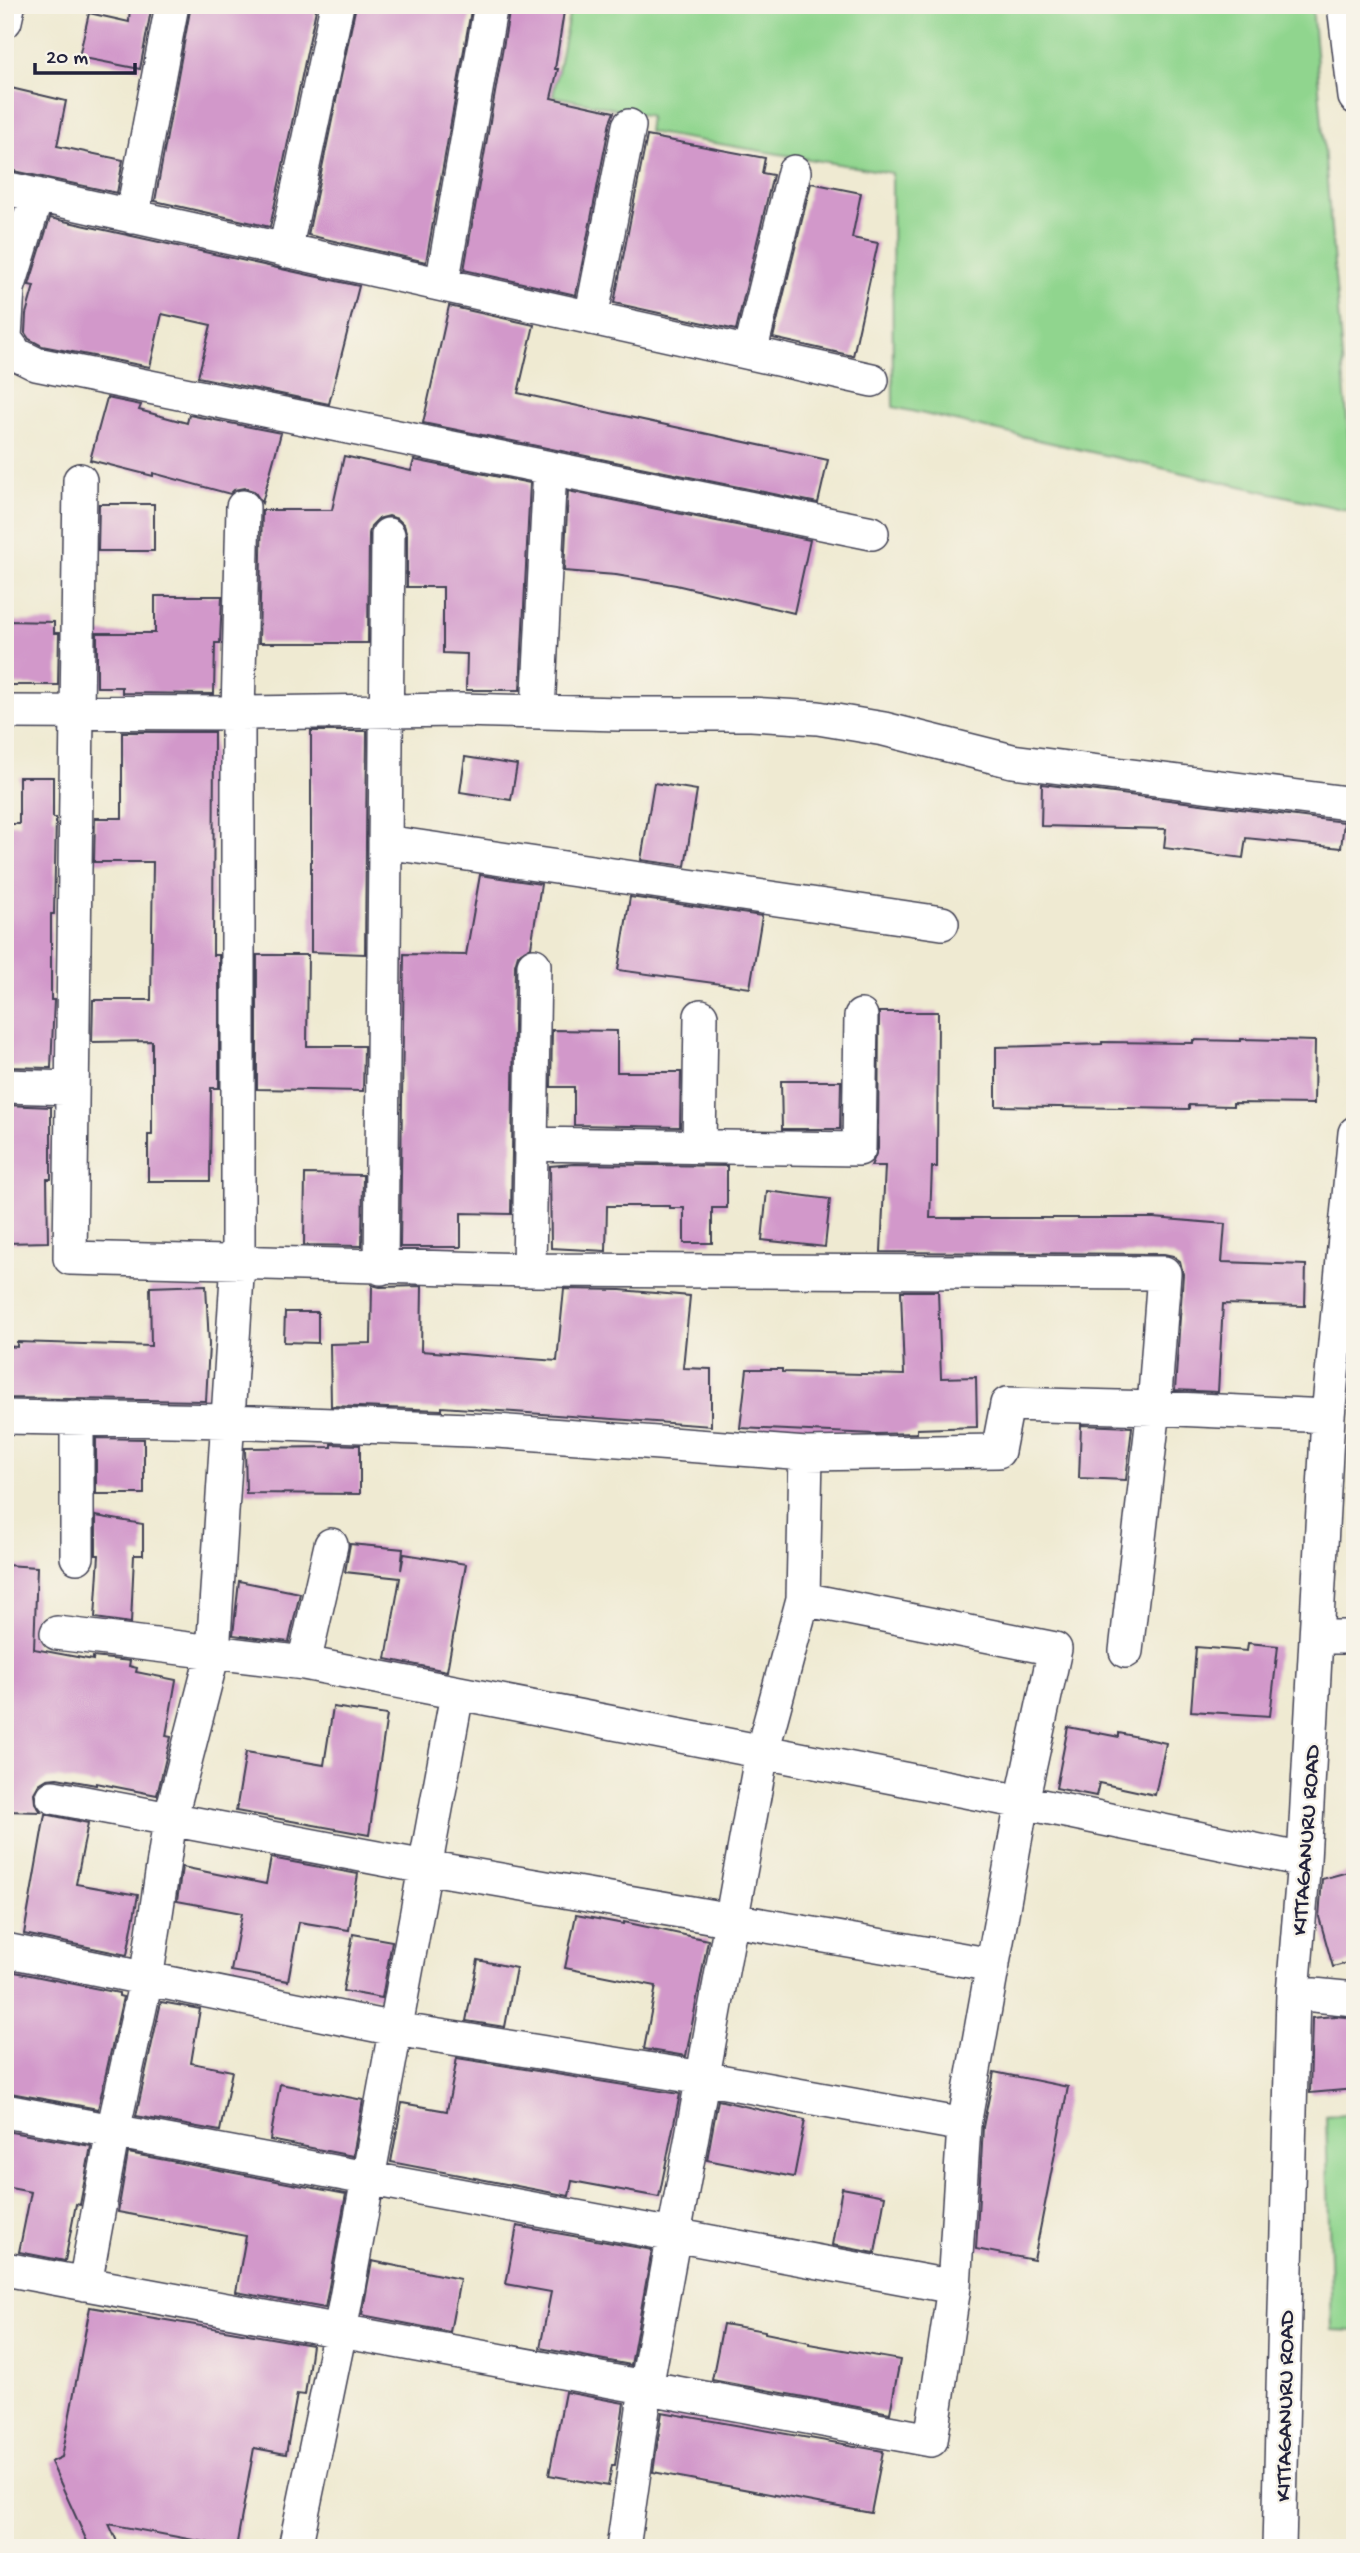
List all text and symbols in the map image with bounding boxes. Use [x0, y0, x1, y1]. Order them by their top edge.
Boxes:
scale bar [35, 32, 135, 76]
text: 20 m [46, 47, 88, 72]
street label: KITTAGANURU ROAD [1287, 1743, 1328, 1936]
street label: KITTAGANURU ROAD [1271, 2309, 1302, 2502]

